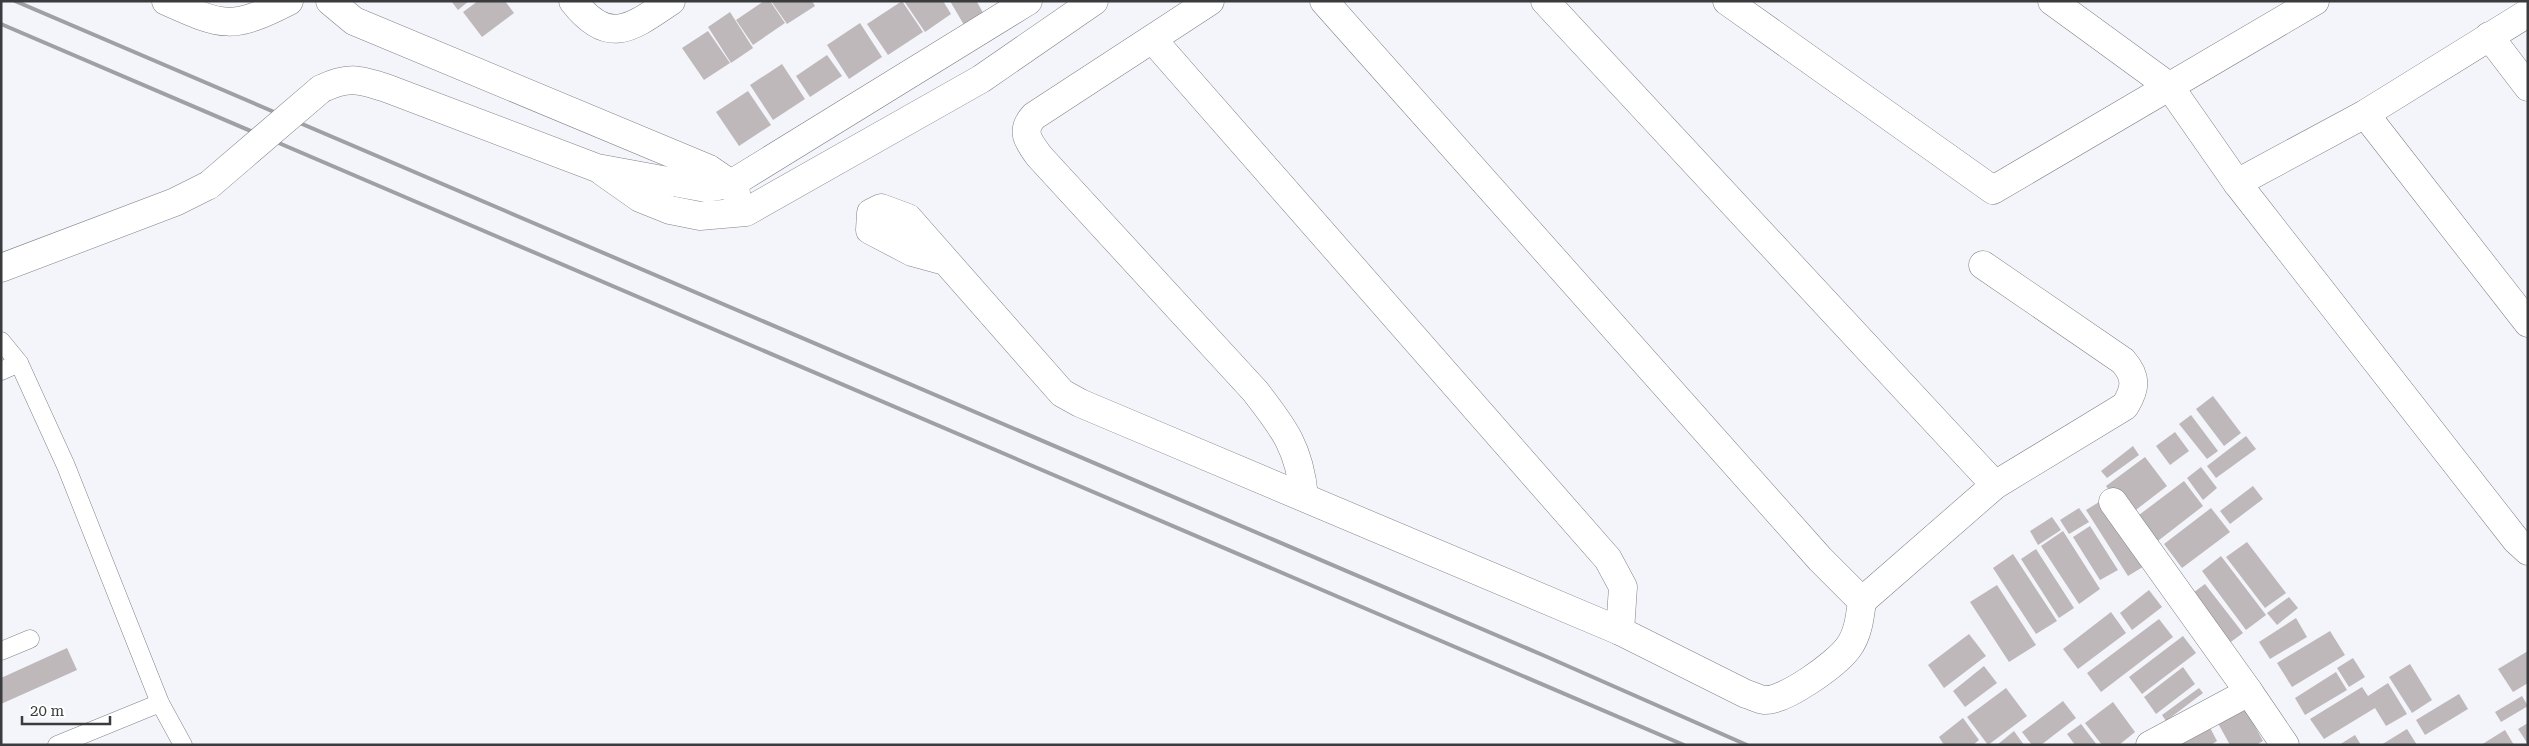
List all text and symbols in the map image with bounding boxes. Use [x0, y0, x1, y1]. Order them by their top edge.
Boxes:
scale bar [22, 694, 110, 726]
text: 20 m [30, 702, 65, 720]

